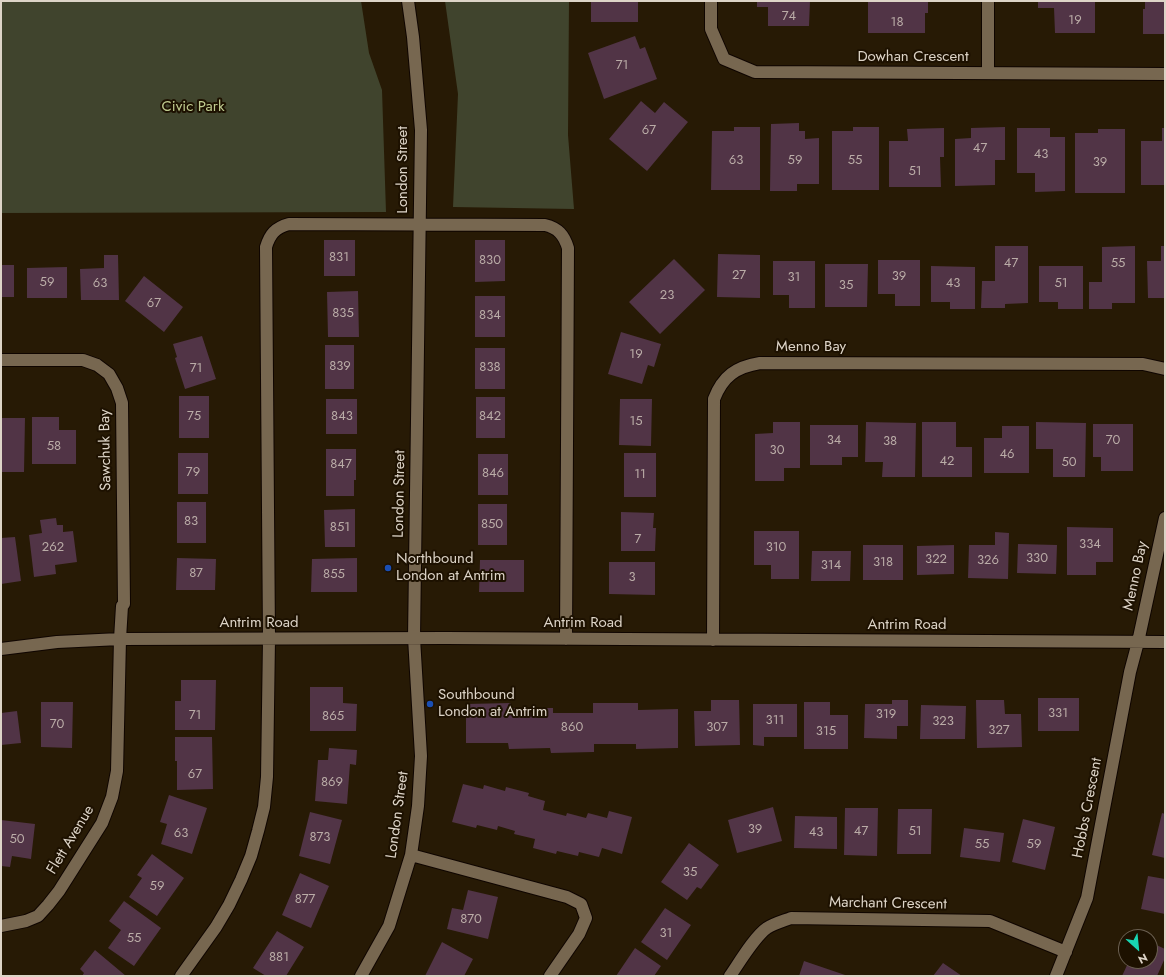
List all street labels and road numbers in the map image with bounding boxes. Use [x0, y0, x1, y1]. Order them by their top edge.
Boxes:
street label: Dowhan Crescent [857, 48, 969, 66]
street label: London Street [394, 126, 412, 214]
street label: Menno Bay [776, 338, 846, 356]
street label: Sawchuk Bay [96, 409, 116, 491]
street label: London Street [390, 450, 410, 538]
street label: Menno Bay [1120, 540, 1152, 612]
street label: Antrim Road [220, 614, 298, 632]
street label: Antrim Road [544, 614, 622, 632]
street label: Antrim Road [868, 616, 946, 634]
street label: Hobbs Crescent [1069, 756, 1107, 860]
street label: London Street [383, 770, 413, 860]
street label: Flett Avenue [43, 802, 99, 878]
street label: Marchant Crescent [829, 894, 947, 914]

